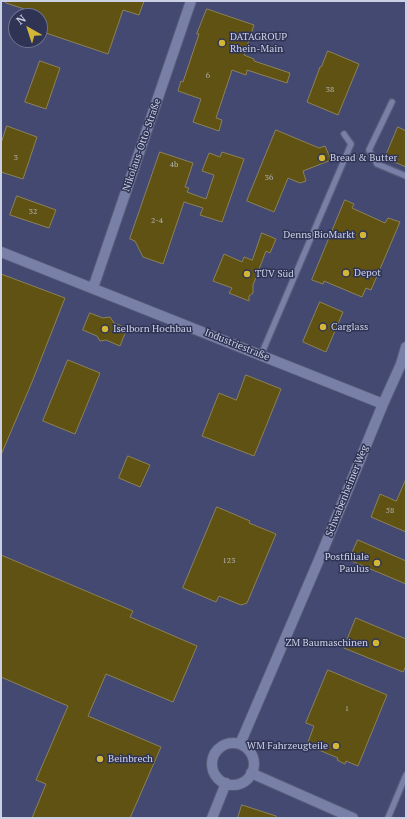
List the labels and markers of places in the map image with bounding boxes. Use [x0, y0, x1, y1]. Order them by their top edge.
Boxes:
place label: DATAGROUP Rhein-Main [230, 31, 287, 54]
marker: DATAGROUP Rhein-Main [217, 38, 227, 48]
place label: Bread & Butter [330, 152, 397, 164]
marker: Bread & Butter [317, 153, 327, 163]
place label: Denns BioMarkt [283, 229, 355, 241]
marker: Denns BioMarkt [358, 230, 368, 240]
place label: Depot [354, 267, 381, 279]
place label: TÜV Süd [255, 268, 294, 280]
marker: Depot [341, 268, 351, 278]
marker: TÜV Süd [242, 269, 252, 279]
place label: Carglass [331, 321, 368, 333]
marker: Carglass [318, 322, 328, 332]
place label: Iselborn Hochbau [113, 323, 192, 335]
marker: Iselborn Hochbau [100, 324, 110, 334]
place label: Postfiliale Paulus [325, 551, 369, 574]
marker: Postfiliale Paulus [372, 558, 382, 568]
place label: ZM Baumaschinen [285, 637, 368, 649]
marker: ZM Baumaschinen [371, 638, 381, 648]
place label: WM Fahrzeugteile [247, 740, 328, 752]
marker: WM Fahrzeugteile [331, 741, 341, 751]
place label: Beinbrech [108, 753, 153, 765]
marker: Beinbrech [95, 754, 105, 764]

